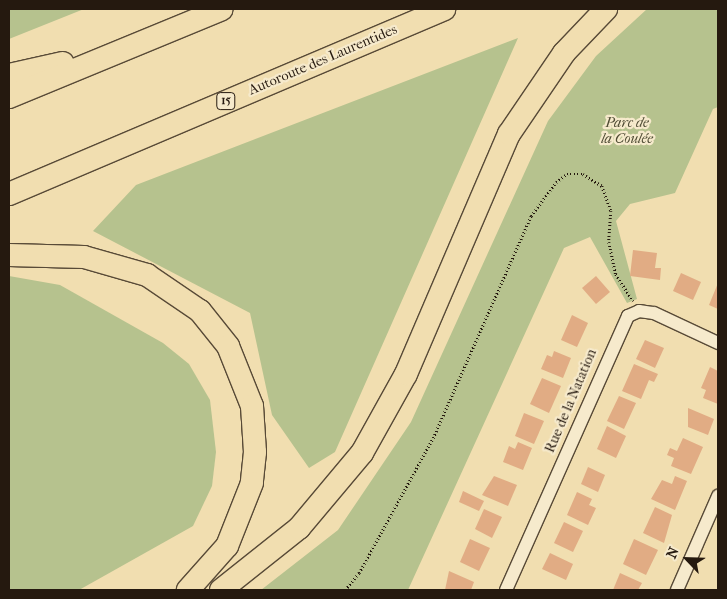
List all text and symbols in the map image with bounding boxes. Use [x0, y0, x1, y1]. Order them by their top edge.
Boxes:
street label: Autoroute des Laurentides [246, 21, 400, 99]
road number: 15 [216, 92, 236, 110]
park label: Parc de la Coulée [601, 115, 653, 148]
street label: Rue de la Natation [542, 347, 600, 455]
north arrow [662, 534, 712, 584]
text: N [663, 544, 683, 561]

